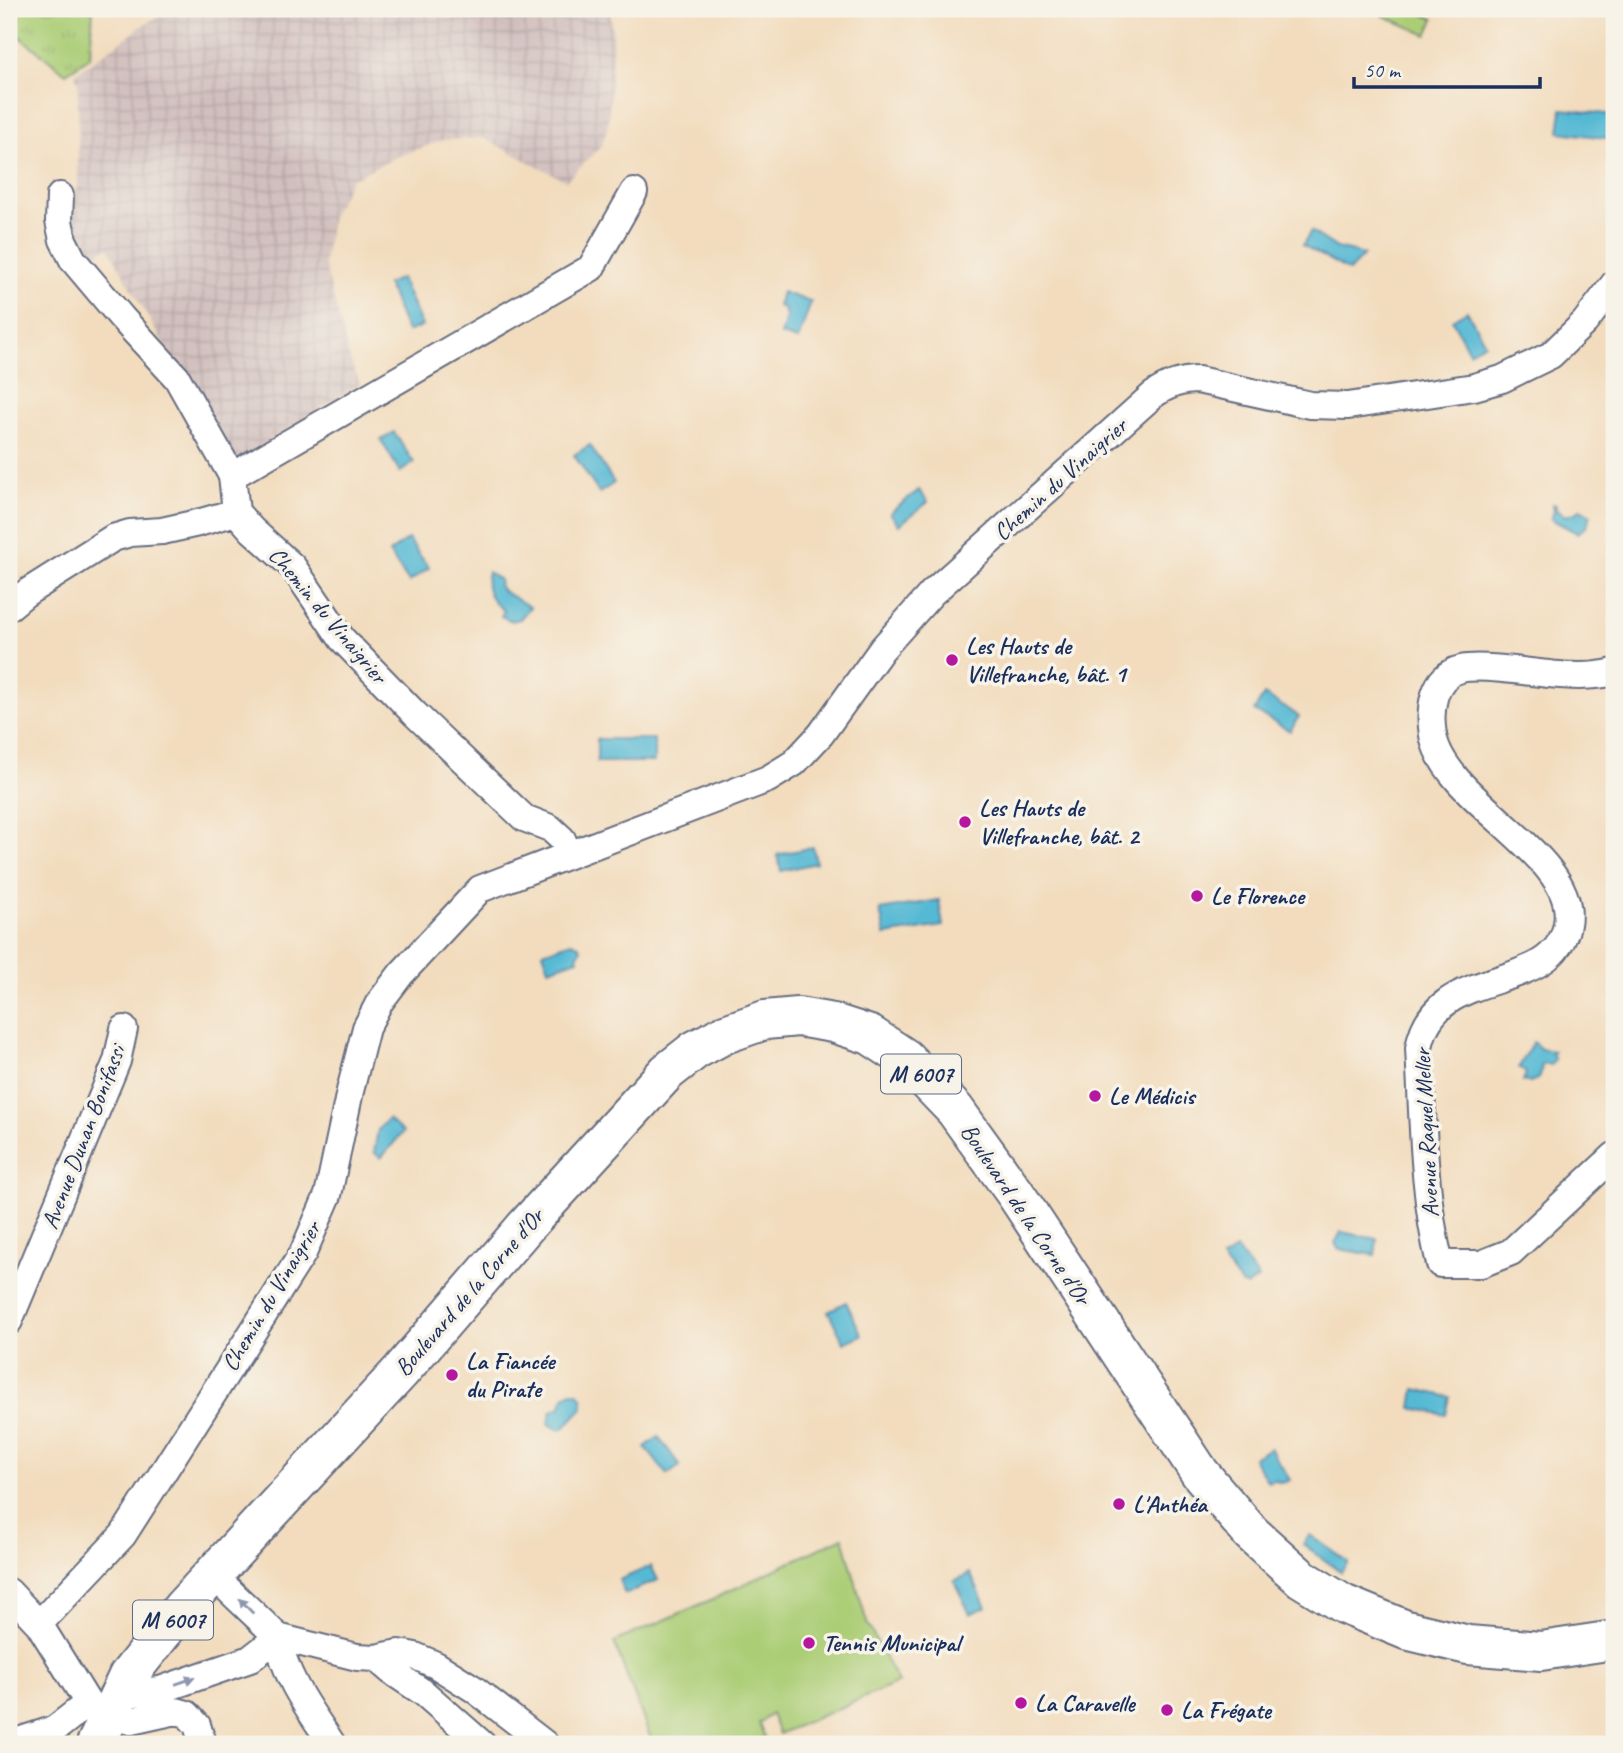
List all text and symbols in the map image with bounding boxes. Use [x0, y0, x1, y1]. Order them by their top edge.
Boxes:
scale bar [1354, 46, 1539, 90]
text: 50 m [1364, 57, 1402, 83]
street label: Chemin du Vinaigrier [987, 410, 1135, 547]
street label: Chemin du Vinaigrier [262, 540, 395, 691]
place label: Les Hauts de Villefranche, bât. 1 [966, 631, 1129, 689]
marker: Les Hauts de Villefranche, bât. 1 [944, 652, 960, 668]
place label: Les Hauts de Villefranche, bât. 2 [979, 793, 1141, 851]
marker: Les Hauts de Villefranche, bât. 2 [957, 814, 973, 830]
place label: Le Florence [1211, 881, 1306, 911]
marker: Le Florence [1189, 888, 1205, 904]
street label: Avenue Dunan Bonifassi [34, 1038, 133, 1233]
street label: Avenue Raquel Meller [1406, 1045, 1445, 1218]
road number: M 6007 [881, 1054, 961, 1093]
place label: Le Médicis [1109, 1081, 1197, 1111]
marker: Le Médicis [1087, 1088, 1103, 1104]
street label: Boulevard de la Corne d'Or [954, 1118, 1099, 1312]
street label: Boulevard de la Corne d'Or [388, 1200, 552, 1382]
street label: Chemin du Vinaigrier [214, 1214, 329, 1376]
place label: La Fiancée du Pirate [466, 1346, 556, 1404]
marker: La Fiancée du Pirate [444, 1367, 460, 1383]
place label: L'Anthéa [1133, 1489, 1209, 1519]
marker: L'Anthéa [1111, 1496, 1127, 1512]
one-way arrow [238, 1598, 254, 1615]
road number: M 6007 [133, 1600, 213, 1639]
place label: Tennis Municipal [823, 1628, 964, 1658]
marker: Tennis Municipal [801, 1635, 817, 1651]
one-way arrow [174, 1675, 195, 1686]
place label: La Caravelle [1035, 1688, 1137, 1718]
marker: La Caravelle [1013, 1695, 1029, 1711]
place label: La Frégate [1181, 1695, 1273, 1725]
marker: La Frégate [1159, 1702, 1175, 1718]

